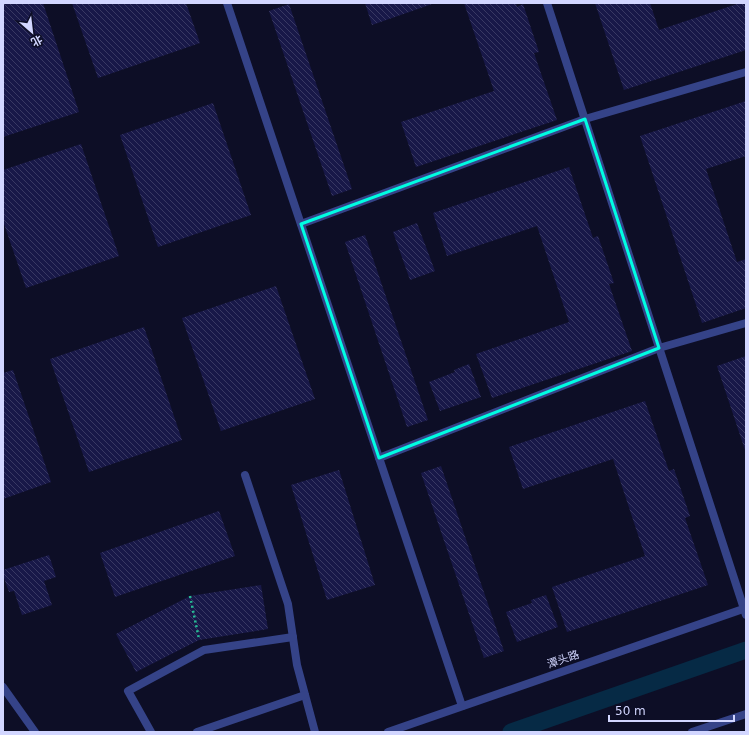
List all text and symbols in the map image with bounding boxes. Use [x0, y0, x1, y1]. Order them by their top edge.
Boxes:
north arrow [12, 12, 52, 52]
text: 北 [29, 32, 44, 49]
street label: 潭头路 [545, 648, 581, 671]
scale bar [609, 697, 734, 723]
text: 50 m [615, 704, 646, 718]

